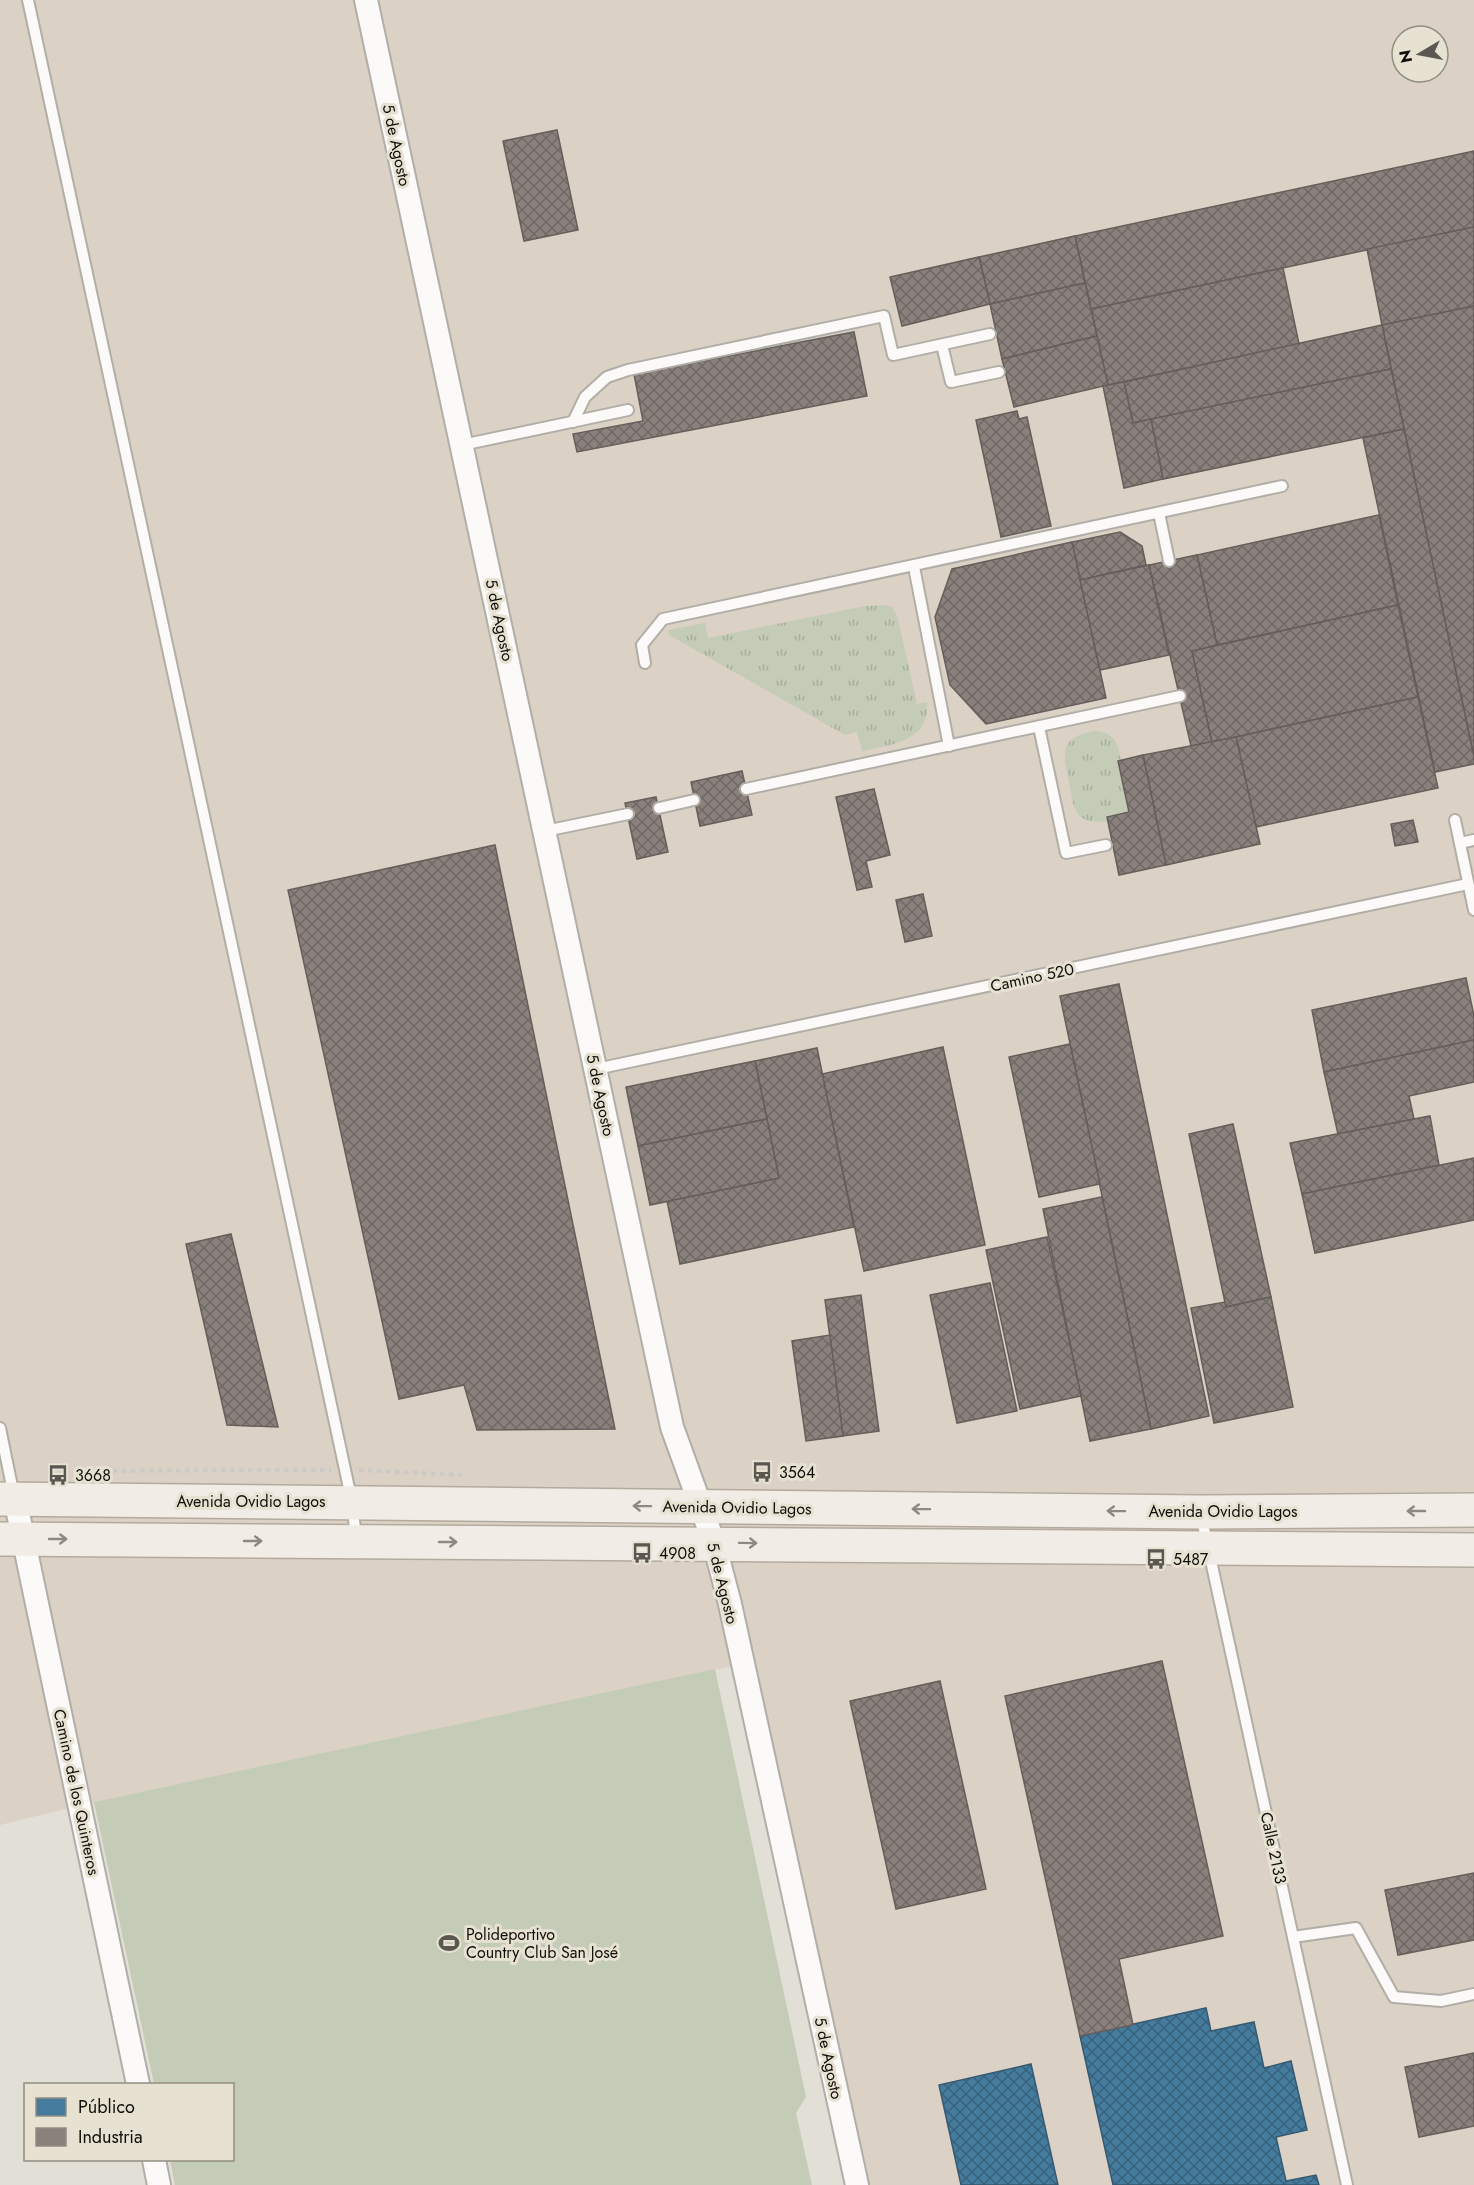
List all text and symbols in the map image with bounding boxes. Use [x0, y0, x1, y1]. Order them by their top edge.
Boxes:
north arrow [1390, 24, 1450, 84]
text: N [1393, 48, 1418, 65]
street label: 5 de Agosto [377, 102, 416, 189]
street label: 5 de Agosto [480, 577, 519, 664]
street label: Camino 520 [988, 957, 1076, 998]
street label: 5 de Agosto [581, 1052, 620, 1139]
bus stop icon: 3564 [750, 1460, 774, 1484]
place label: 3564 [779, 1461, 815, 1484]
bus stop icon: 3668 [46, 1463, 70, 1487]
place label: 3668 [75, 1464, 111, 1487]
street label: Avenida Ovidio Lagos [176, 1490, 326, 1513]
street label: Avenida Ovidio Lagos [662, 1495, 812, 1520]
one-way arrow [632, 1500, 652, 1512]
street label: Avenida Ovidio Lagos [1148, 1500, 1298, 1523]
one-way arrow [911, 1503, 931, 1515]
one-way arrow [1106, 1505, 1126, 1517]
one-way arrow [1406, 1505, 1426, 1517]
one-way arrow [48, 1533, 68, 1545]
one-way arrow [243, 1535, 263, 1547]
one-way arrow [438, 1536, 458, 1548]
one-way arrow [738, 1537, 758, 1549]
street label: 5 de Agosto [701, 1540, 744, 1627]
bus stop icon: 4908 [630, 1541, 654, 1565]
place label: 4908 [659, 1542, 696, 1565]
bus stop icon: 5487 [1144, 1547, 1168, 1571]
place label: 5487 [1173, 1548, 1209, 1571]
street label: Camino de los Quinteros [48, 1707, 105, 1877]
street label: Calle 2133 [1255, 1810, 1292, 1886]
place label: Polideportivo Country Club San José [466, 1923, 618, 1964]
sports icon: Polideportivo Country Club San José [437, 1931, 461, 1955]
street label: 5 de Agosto [809, 2015, 848, 2102]
legend [24, 2083, 234, 2161]
text: Público [78, 2094, 135, 2120]
text: Industria [78, 2124, 143, 2150]

